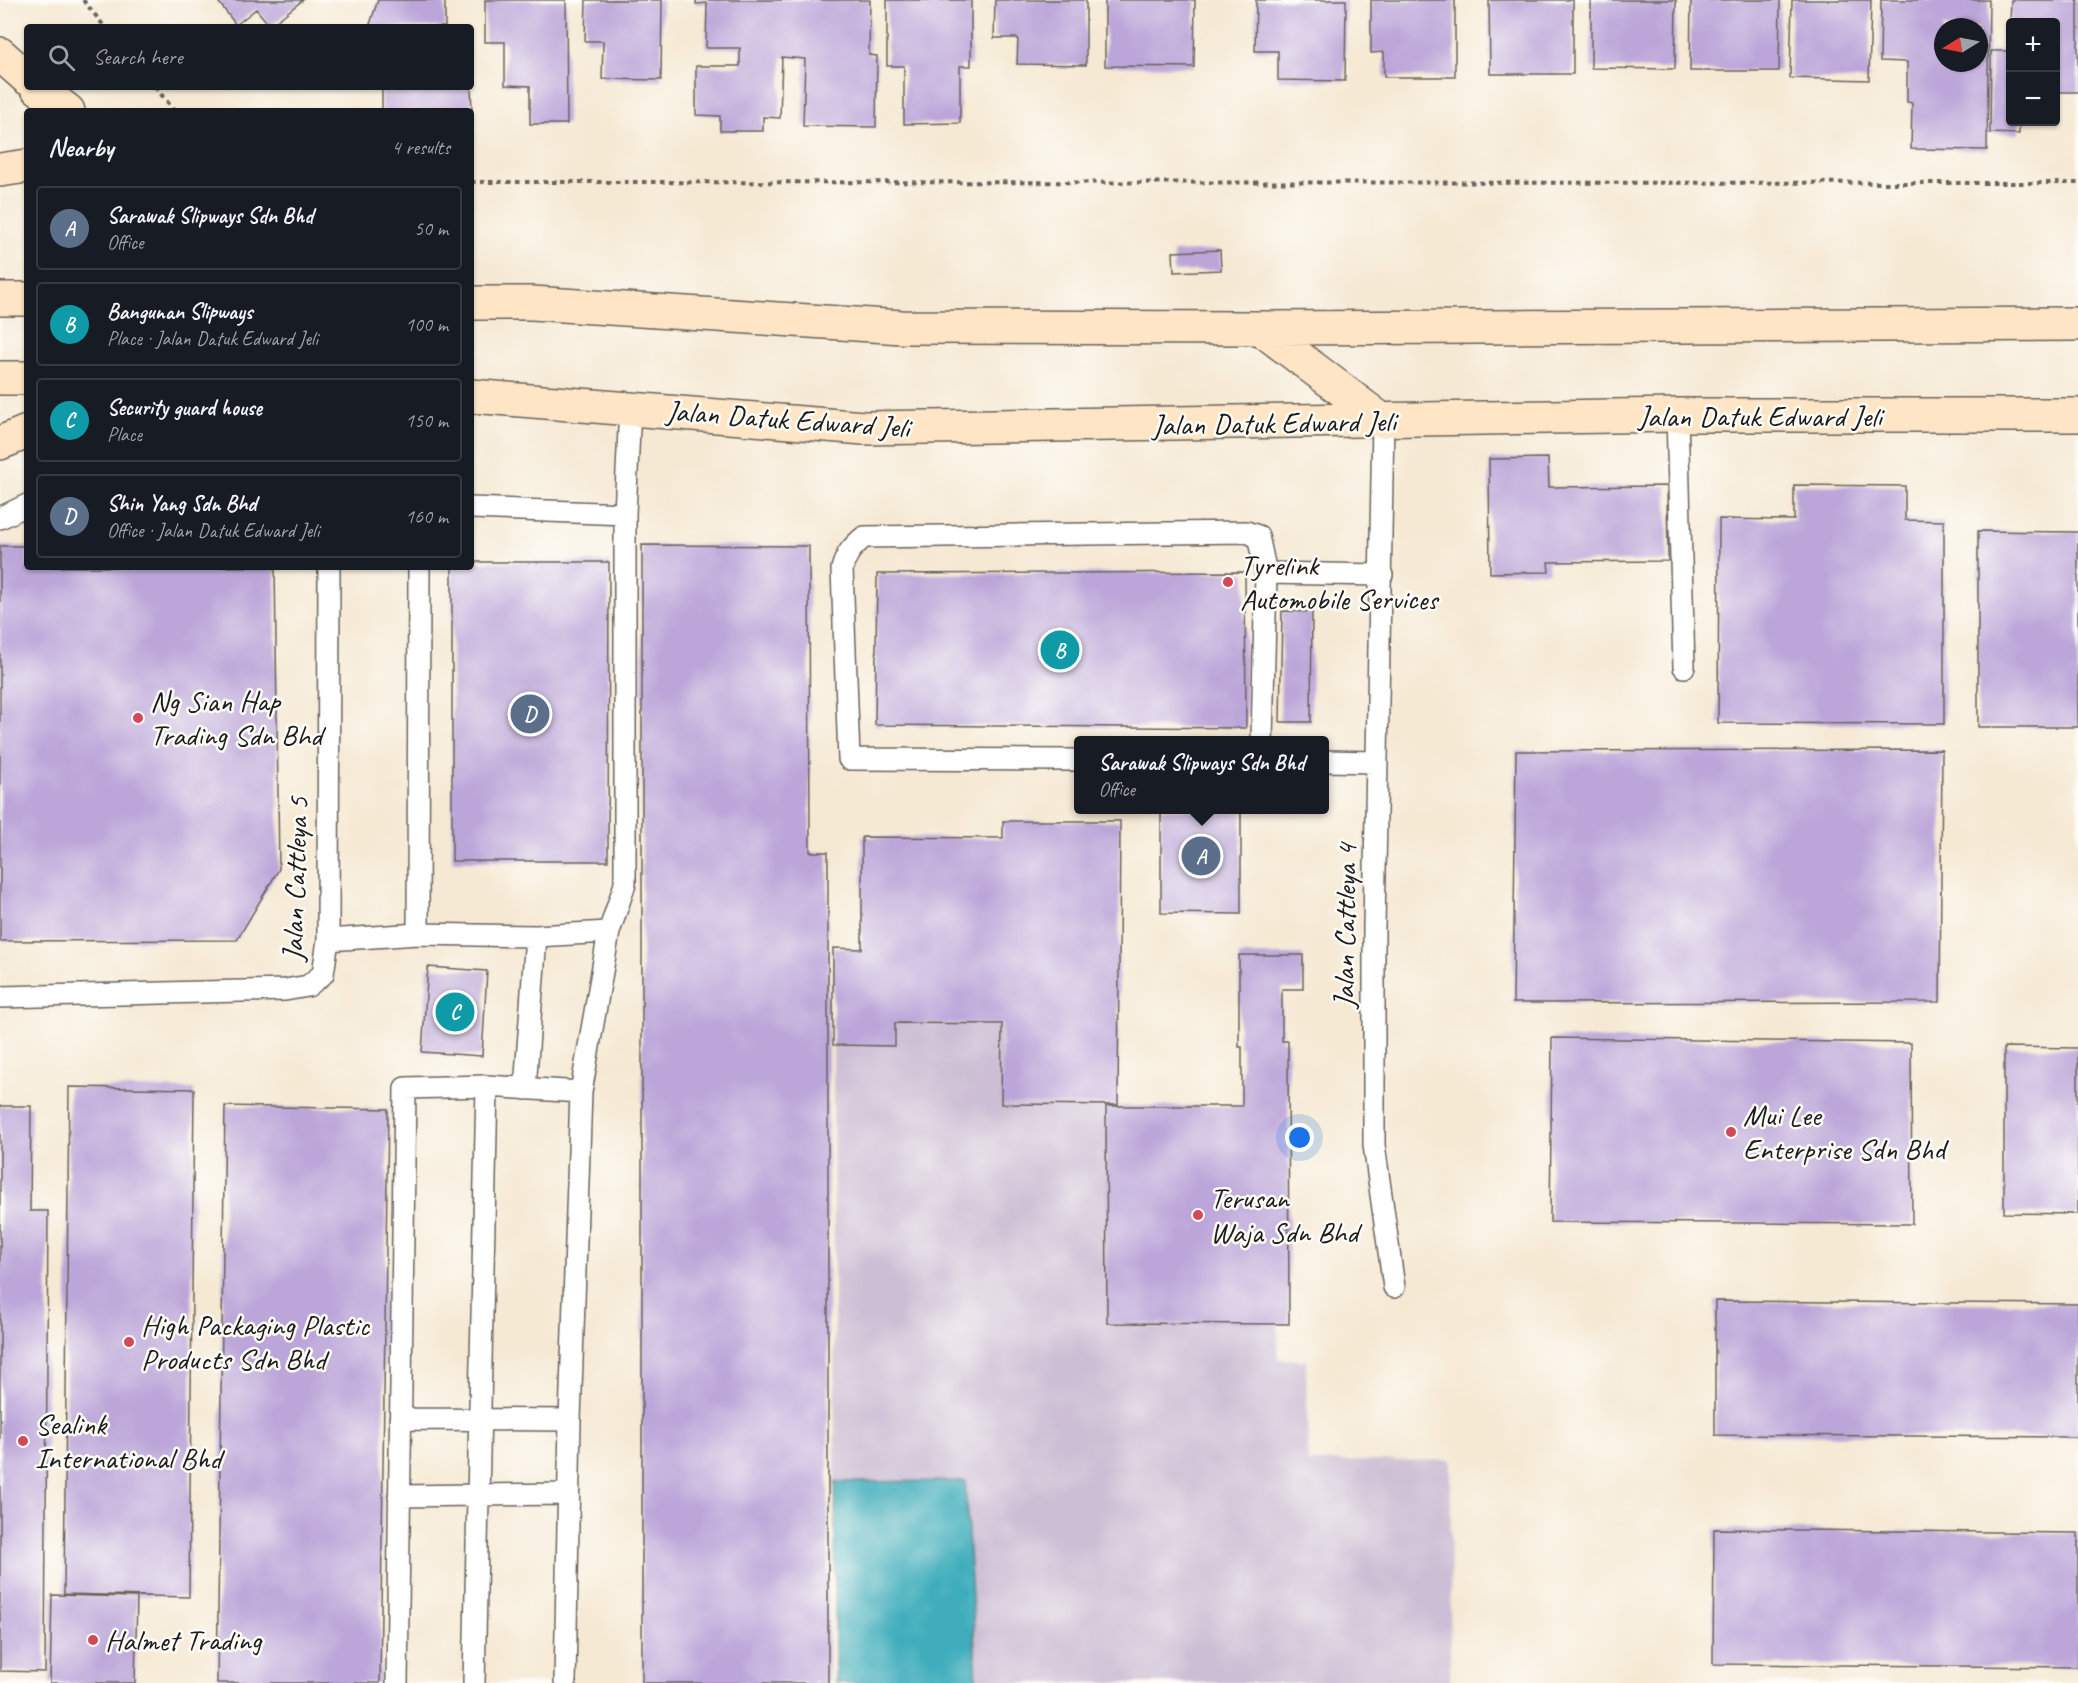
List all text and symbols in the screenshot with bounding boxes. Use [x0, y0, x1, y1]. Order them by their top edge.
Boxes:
north arrow [1934, 18, 1988, 72]
map controls [2006, 18, 2060, 126]
button: + [2006, 18, 2060, 72]
search box [24, 24, 474, 90]
icon: search [45, 41, 78, 74]
text: Search here [93, 43, 183, 71]
button: − [2006, 72, 2060, 126]
text: Nearby [48, 131, 113, 164]
text: 4 results [391, 135, 450, 160]
text: Sarawak Slipways Sdn Bhd [107, 202, 313, 230]
text: A [64, 216, 75, 241]
text: 50 m [414, 216, 448, 241]
text: Office [107, 230, 144, 255]
text: Bangunan Slipways [107, 298, 252, 326]
text: B [64, 312, 75, 337]
text: 100 m [405, 312, 448, 337]
text: Place · Jalan Datuk Edward Jeli [107, 326, 318, 351]
street label: Jalan Datuk Edward Jeli [663, 391, 914, 447]
text: Security guard house [107, 394, 262, 422]
street label: Jalan Datuk Edward Jeli [1636, 397, 1885, 435]
street label: Jalan Datuk Edward Jeli [1150, 402, 1400, 444]
text: C [65, 408, 74, 433]
text: 150 m [405, 408, 448, 433]
text: Place [107, 422, 142, 447]
text: Shin Yang Sdn Bhd [107, 490, 256, 518]
text: D [64, 504, 75, 529]
text: 160 m [405, 504, 448, 529]
text: Office · Jalan Datuk Edward Jeli [107, 518, 319, 543]
place label: Tyrelink Automobile Services [1240, 546, 1440, 618]
marker: Tyrelink Automobile Services [1221, 575, 1235, 589]
pin: B [1040, 628, 1080, 672]
place label: Ng Sian Hap Trading Sdn Bhd [150, 682, 326, 754]
pin: D [510, 692, 550, 736]
marker: Ng Sian Hap Trading Sdn Bhd [131, 711, 145, 725]
popup [1074, 736, 1329, 814]
text: Sarawak Slipways Sdn Bhd [1098, 749, 1305, 777]
text: Office [1098, 777, 1135, 802]
street label: Jalan Cattleya 5 [273, 795, 317, 964]
pin: A [1182, 834, 1220, 878]
street label: Jalan Cattleya 4 [1325, 841, 1365, 1010]
pin: C [436, 990, 474, 1034]
place label: Mui Lee Enterprise Sdn Bhd [1743, 1096, 1949, 1168]
your location [1285, 1123, 1314, 1152]
marker: Mui Lee Enterprise Sdn Bhd [1724, 1125, 1738, 1139]
place label: Terusan Waja Sdn Bhd [1210, 1179, 1363, 1251]
marker: Terusan Waja Sdn Bhd [1191, 1208, 1205, 1222]
place label: High Packaging Plastic Products Sdn Bhd [141, 1306, 371, 1378]
marker: High Packaging Plastic Products Sdn Bhd [122, 1335, 136, 1349]
place label: Sealink International Bhd [35, 1405, 225, 1477]
marker: Sealink International Bhd [16, 1434, 30, 1448]
place label: Halmet Trading [105, 1621, 263, 1659]
marker: Halmet Trading [86, 1633, 100, 1647]

